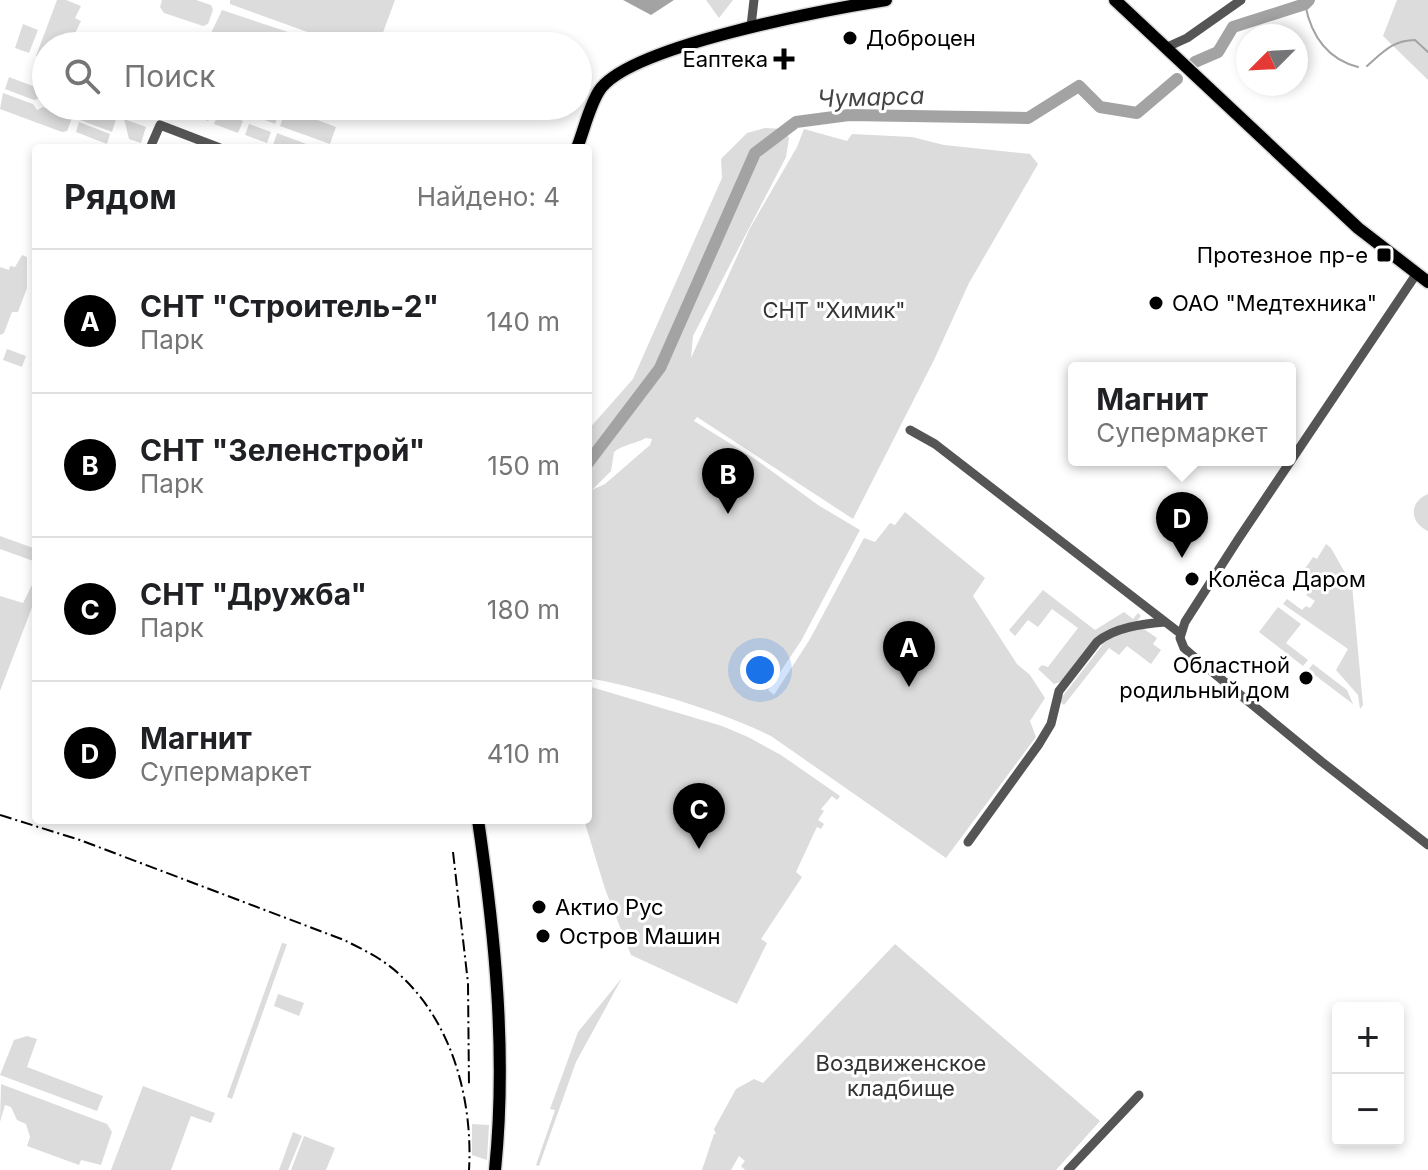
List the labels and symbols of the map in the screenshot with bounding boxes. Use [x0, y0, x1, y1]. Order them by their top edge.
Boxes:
north arrow [1236, 24, 1308, 96]
place label: Доброцен [866, 25, 976, 51]
marker: Доброцен [841, 29, 859, 47]
place label: Еаптека [683, 46, 768, 72]
marker: Еаптека [775, 50, 793, 68]
water label: Чумарса [817, 81, 925, 113]
place label: Протезное пр-е [1197, 242, 1368, 268]
marker: Протезное пр-е [1375, 246, 1393, 264]
place label: ОАО "Медтехника" [1172, 290, 1377, 316]
marker: ОАО "Медтехника" [1147, 294, 1165, 312]
park label: СНТ "Химик" [762, 297, 906, 323]
pin: B [702, 448, 754, 514]
pin: D [1156, 492, 1208, 558]
place label: Колёса Даром [1208, 566, 1366, 592]
marker: Колёса Даром [1183, 570, 1201, 588]
pin: A [883, 621, 935, 687]
your location [740, 650, 780, 690]
place label: Областной родильный дом [1119, 652, 1290, 703]
marker: Областной родильный дом [1297, 669, 1315, 687]
pin: C [673, 783, 725, 849]
place label: Актио Рус [555, 894, 664, 920]
marker: Актио Рус [530, 898, 548, 916]
place label: Остров Машин [559, 923, 721, 949]
marker: Остров Машин [534, 927, 552, 945]
park label: Воздвиженское кладбище [816, 1050, 986, 1101]

